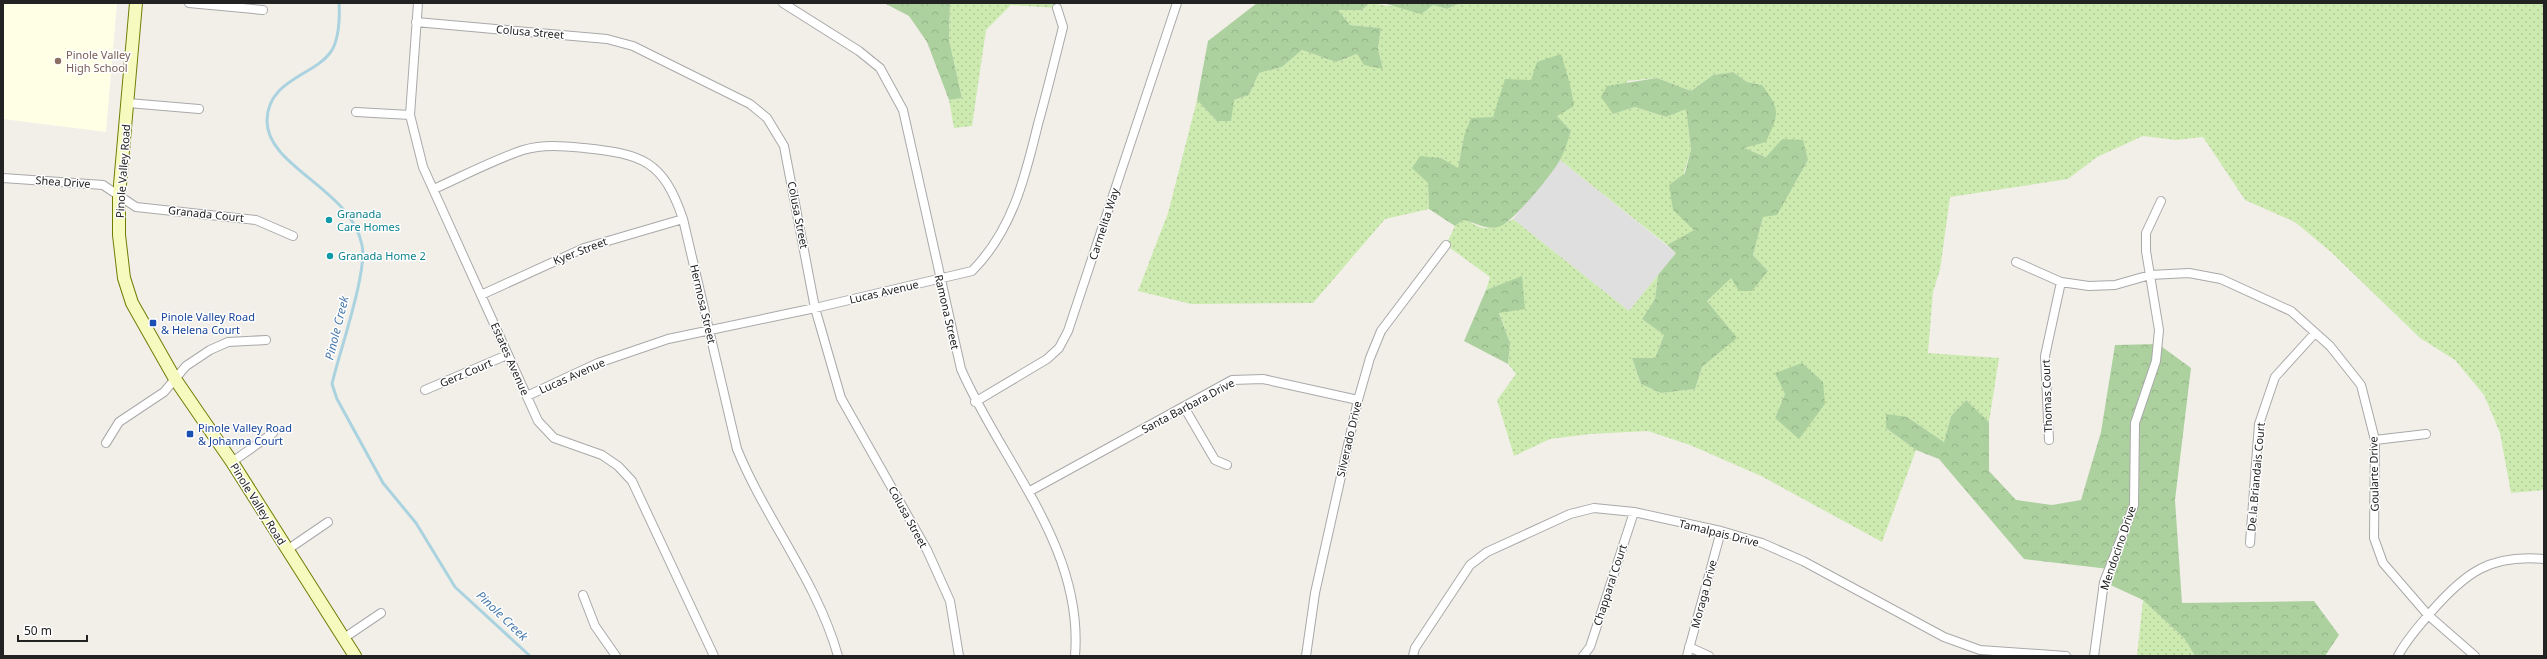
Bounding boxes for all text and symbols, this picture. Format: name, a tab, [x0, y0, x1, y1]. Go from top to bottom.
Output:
street label: Colusa Street	[495, 21, 565, 42]
place label: Pinole Valley High School	[66, 47, 131, 75]
marker: Pinole Valley High School	[53, 56, 63, 66]
street label: Pinole Valley Road	[112, 124, 133, 218]
street label: Shea Drive	[35, 172, 91, 191]
street label: Colusa Street	[785, 180, 812, 250]
street label: Carmelita Way	[1085, 186, 1122, 262]
street label: Granada Court	[167, 202, 245, 225]
place label: Granada Care Homes	[337, 206, 400, 234]
marker: Granada Care Homes	[324, 215, 334, 225]
street label: Kyer Street	[551, 233, 609, 268]
place label: Granada Home 2	[338, 248, 426, 263]
marker: Granada Home 2	[325, 251, 335, 261]
street label: Hermosa Street	[687, 263, 720, 345]
street label: Ramona Street	[932, 273, 963, 351]
street label: Lucas Avenue	[848, 276, 920, 307]
water label: Pinole Creek	[320, 293, 353, 362]
place label: Pinole Valley Road & Helena Court	[161, 309, 255, 337]
marker: Pinole Valley Road & Helena Court	[148, 318, 158, 328]
street label: Estates Avenue	[488, 320, 533, 398]
street label: Lucas Avenue	[536, 354, 607, 397]
street label: Gerz Court	[437, 355, 494, 390]
street label: Thomas Court	[2038, 359, 2055, 433]
street label: Santa Barbara Drive	[1139, 375, 1237, 436]
street label: Silverado Drive	[1332, 399, 1365, 478]
place label: Pinole Valley Road & Johanna Court	[198, 420, 292, 448]
street label: De la Briandais Court	[2243, 422, 2268, 532]
marker: Pinole Valley Road & Johanna Court	[185, 429, 195, 439]
street label: Goularte Drive	[2365, 436, 2382, 512]
street label: Pinole Valley Road	[227, 460, 290, 548]
street label: Colusa Street	[885, 483, 932, 550]
street label: Mendocino Drive	[2096, 504, 2139, 592]
street label: Tamalpais Drive	[1678, 515, 1761, 550]
street label: Chapparal Court	[1589, 542, 1630, 627]
street label: Moraga Drive	[1687, 558, 1720, 630]
water label: Pinole Creek	[473, 587, 532, 645]
scale bar	[18, 617, 87, 643]
text: 50 m	[24, 622, 52, 639]

